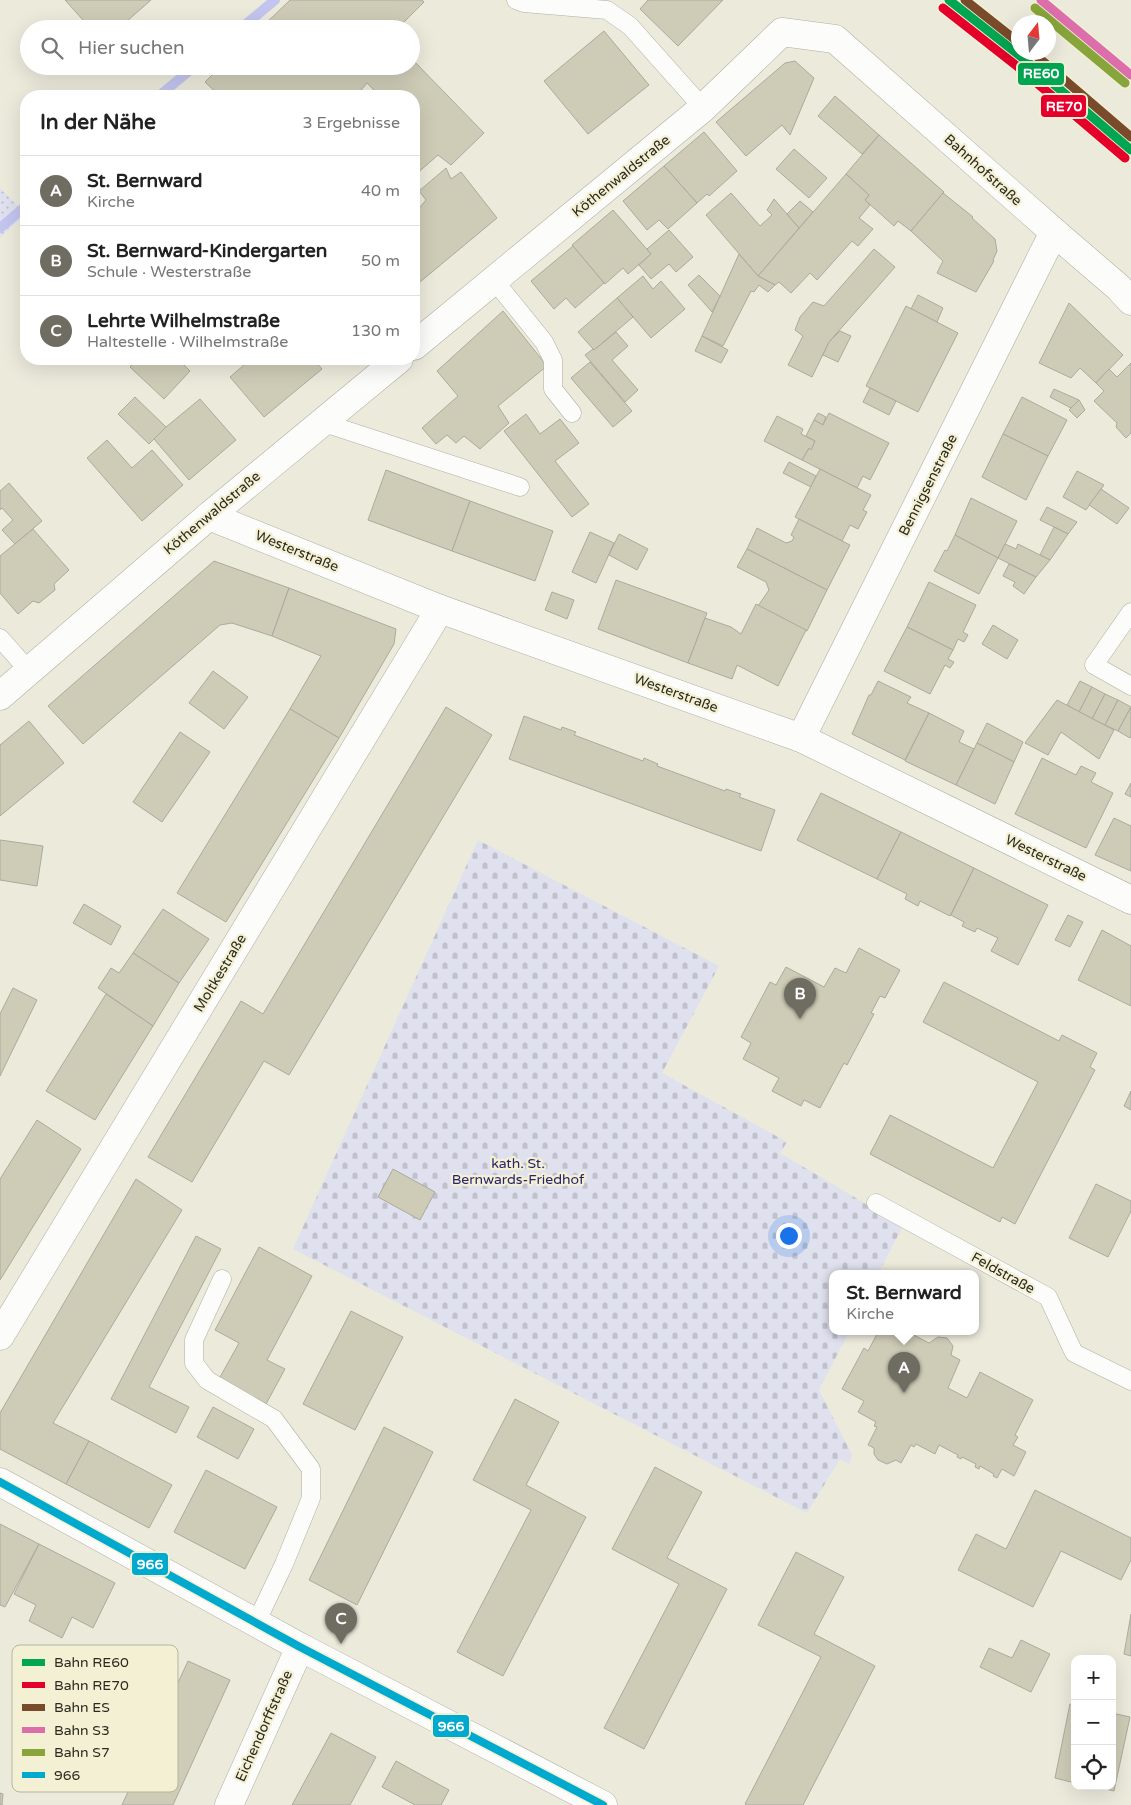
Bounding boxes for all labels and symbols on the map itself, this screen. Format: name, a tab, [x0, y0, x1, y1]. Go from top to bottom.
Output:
north arrow	[1011, 15, 1056, 60]
line badge: RE60	[1017, 62, 1065, 86]
text: RE60	[1023, 65, 1059, 82]
line badge: RE70	[1040, 94, 1087, 118]
text: RE70	[1046, 98, 1082, 115]
street label: Köthenwaldstraße	[569, 131, 673, 221]
street label: Bahnhofstraße	[941, 131, 1025, 209]
street label: Bennigsenstraße	[895, 431, 961, 539]
street label: Köthenwaldstraße	[160, 468, 264, 558]
street label: Westerstraße	[253, 527, 341, 575]
street label: Westerstraße	[632, 670, 720, 716]
street label: Westerstraße	[1003, 831, 1089, 885]
street label: Moltkestraße	[190, 931, 250, 1015]
pin: B	[784, 978, 816, 1019]
park label: kath. St. Bernwards-Friedhof	[452, 1155, 585, 1188]
your location	[776, 1223, 802, 1249]
street label: Feldstraße	[968, 1249, 1038, 1297]
pin: A	[888, 1352, 920, 1393]
line badge: 966	[131, 1552, 169, 1576]
text: 966	[137, 1556, 163, 1573]
pin: C	[325, 1603, 357, 1644]
legend	[12, 1645, 178, 1792]
text: Bahn RE60	[54, 1654, 129, 1671]
street label: Eichendorffstraße	[232, 1668, 296, 1784]
text: Bahn RE70	[54, 1677, 129, 1694]
text: Bahn ES	[54, 1699, 110, 1716]
line badge: 966	[432, 1714, 470, 1738]
text: 966	[438, 1718, 464, 1735]
text: Bahn S3	[54, 1722, 110, 1739]
text: Bahn S7	[54, 1744, 110, 1761]
text: 966	[54, 1767, 81, 1784]

